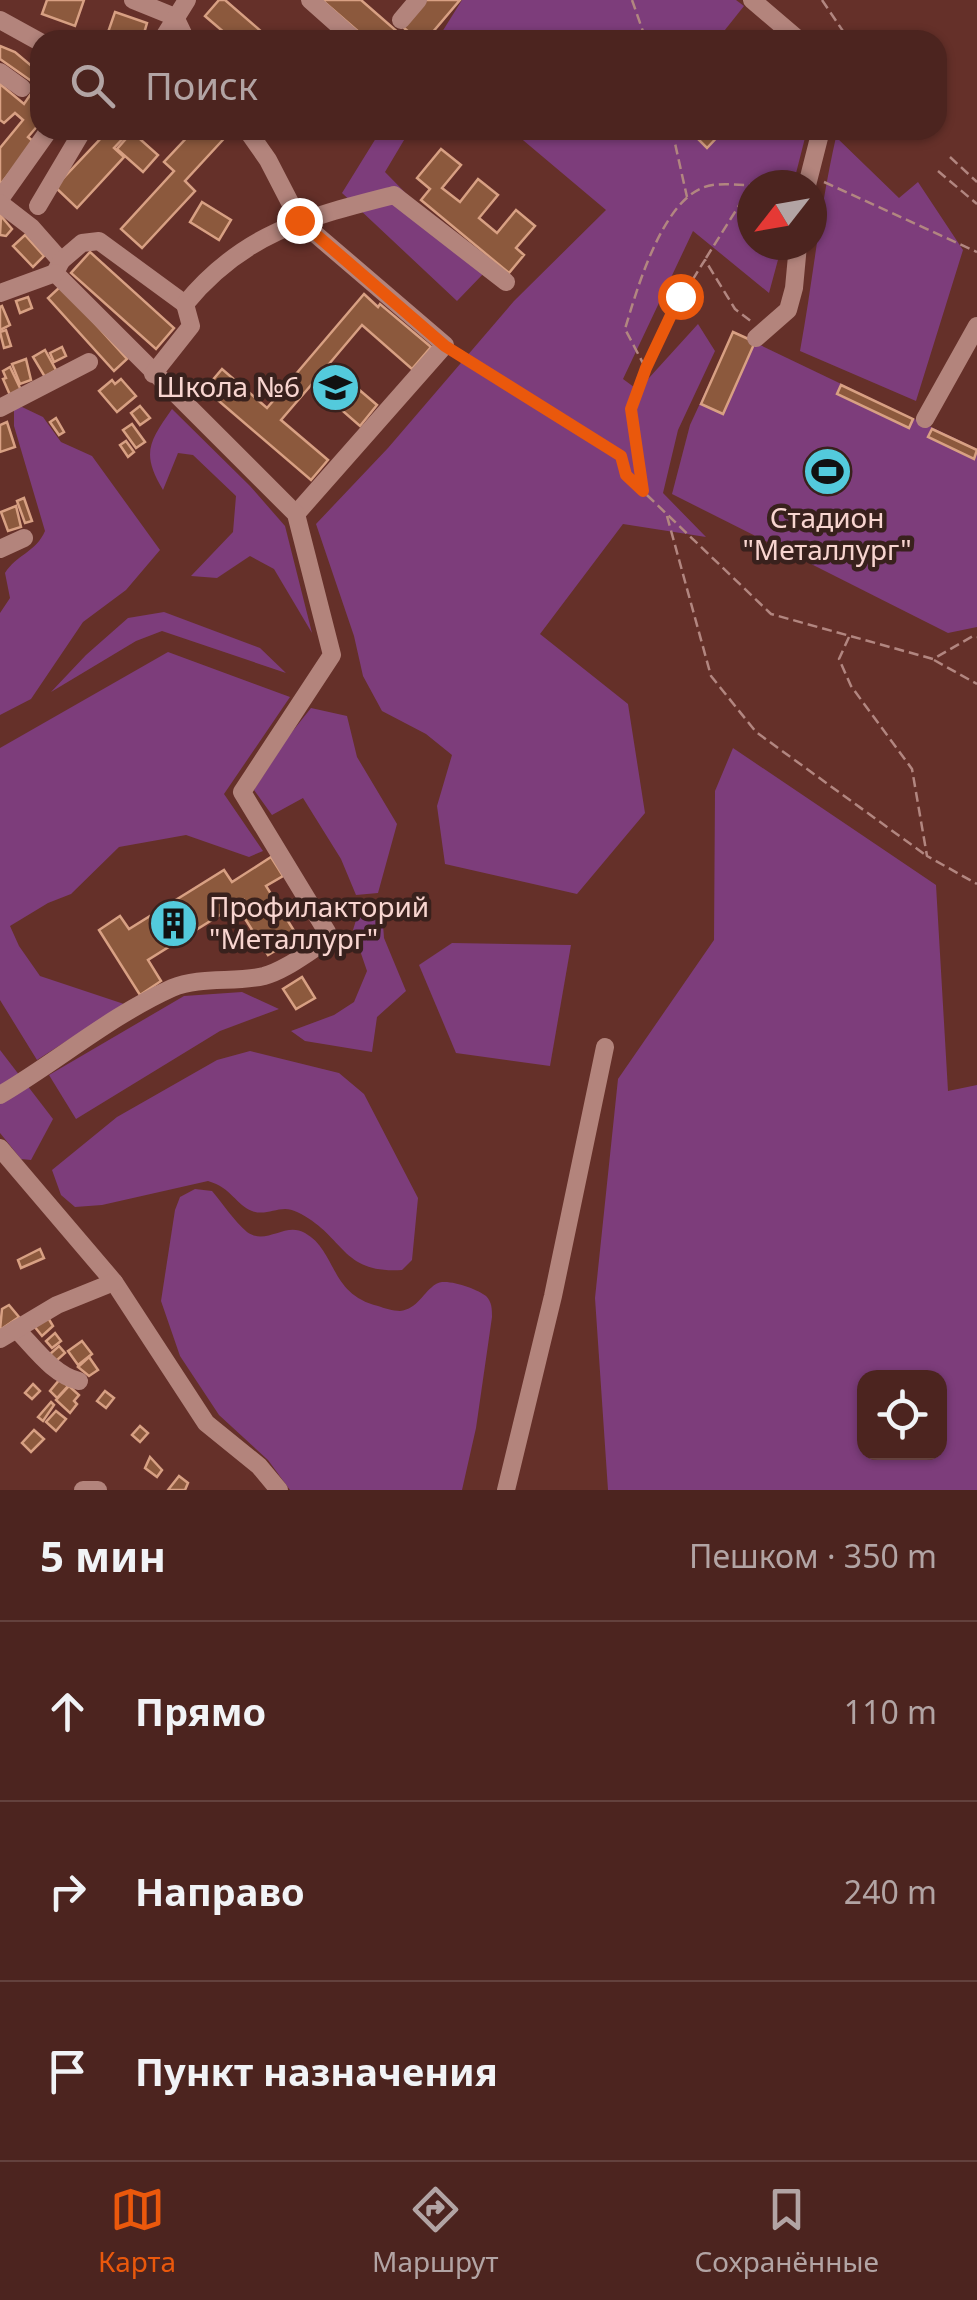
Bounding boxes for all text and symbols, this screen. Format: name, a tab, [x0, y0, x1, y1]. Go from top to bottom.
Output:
search box	[30, 30, 947, 140]
icon: search	[65, 58, 120, 113]
text: Поиск	[145, 59, 258, 111]
north arrow	[737, 170, 827, 260]
route end	[277, 198, 323, 244]
route start	[658, 274, 704, 320]
school or university icon: Школа №6	[309, 361, 361, 413]
place label: Школа №6	[156, 367, 300, 405]
sports icon: Стадион "Металлург"	[801, 445, 853, 497]
place label: Стадион "Металлург"	[742, 498, 912, 568]
place label: Профилакторий "Металлург"	[209, 887, 429, 957]
building icon: Профилакторий "Металлург"	[148, 897, 200, 949]
map controls	[857, 1370, 947, 1460]
button: locate	[857, 1370, 947, 1460]
text: 5 мин	[40, 1527, 166, 1584]
text: Пешком · 350 m	[689, 1534, 937, 1577]
icon: ahead	[40, 1684, 95, 1739]
text: Прямо	[135, 1685, 266, 1737]
text: 110 m	[844, 1690, 937, 1733]
icon: right	[40, 1864, 95, 1919]
text: Направо	[135, 1865, 305, 1917]
text: 240 m	[844, 1870, 937, 1913]
icon: arrive	[40, 2044, 95, 2099]
text: Пункт назначения	[135, 2045, 498, 2097]
tab: Карта	[98, 2182, 176, 2280]
tab: Маршрут	[372, 2182, 499, 2280]
tab: Сохранённые	[694, 2182, 879, 2280]

